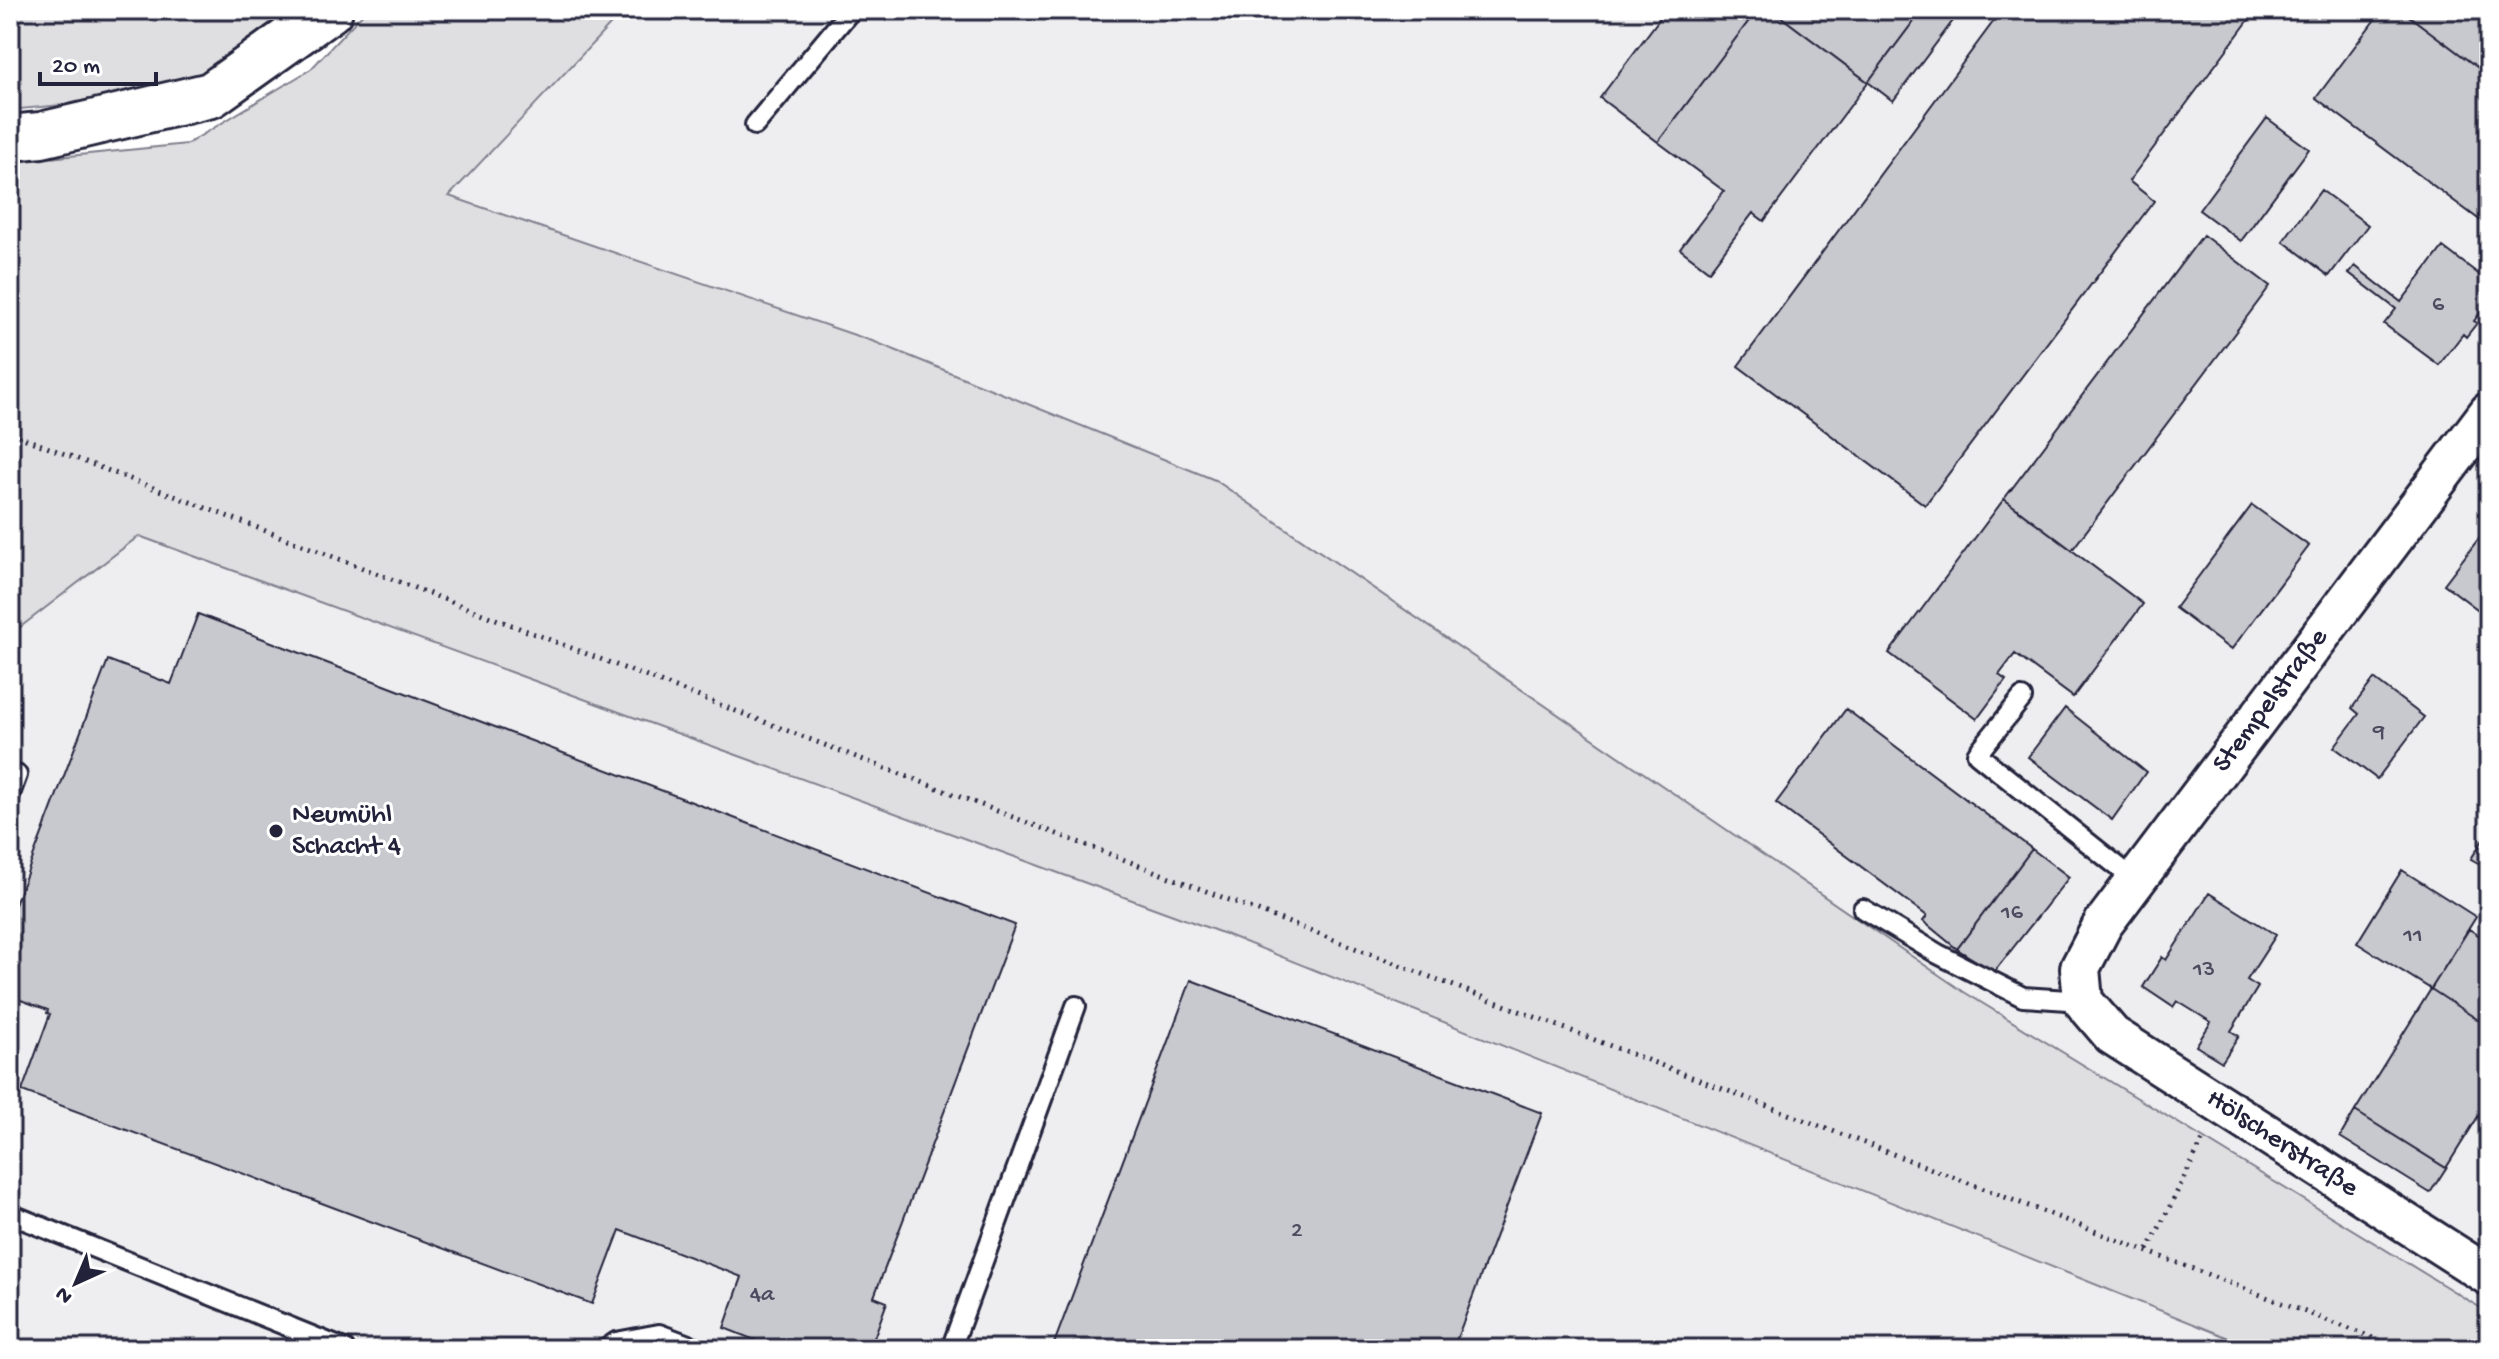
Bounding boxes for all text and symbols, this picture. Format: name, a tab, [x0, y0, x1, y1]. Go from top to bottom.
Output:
scale bar	[40, 36, 156, 86]
text: 20 m	[52, 53, 100, 82]
house number: 6	[2432, 291, 2445, 320]
street label: Stempelstraße	[2206, 622, 2336, 780]
house number: 9	[2372, 718, 2385, 747]
place label: Neumühl Schacht 4	[292, 799, 401, 864]
marker: Neumühl Schacht 4	[267, 822, 285, 840]
house number: 16	[2000, 899, 2024, 928]
house number: 11	[2402, 922, 2423, 951]
house number: 13	[2192, 956, 2215, 985]
street label: Hölscherstraße	[2200, 1083, 2365, 1206]
house number: 2	[1291, 1217, 1303, 1246]
north arrow	[36, 1243, 116, 1323]
text: N	[51, 1280, 79, 1309]
house number: 4a	[750, 1281, 775, 1310]

